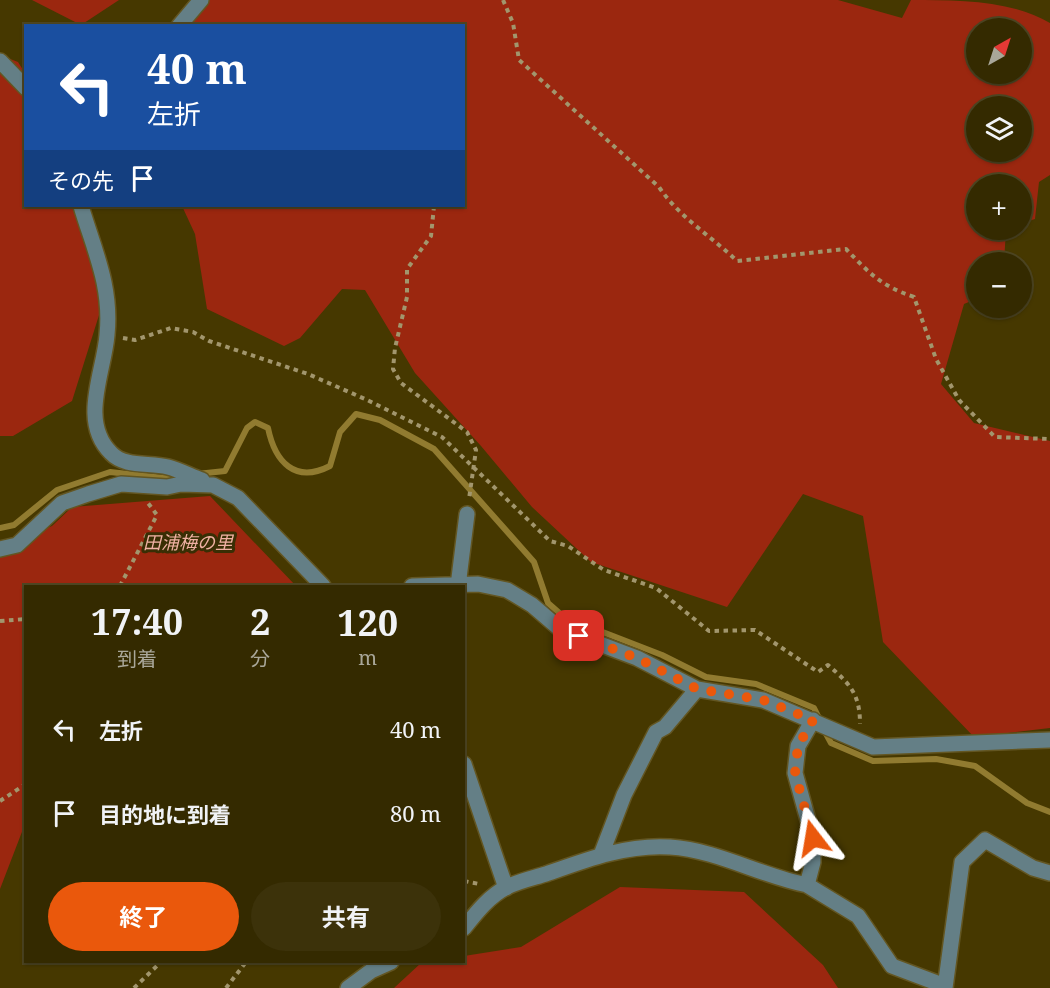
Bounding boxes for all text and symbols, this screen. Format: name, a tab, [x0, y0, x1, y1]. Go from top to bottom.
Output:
north arrow	[966, 18, 1032, 84]
map controls	[966, 18, 1032, 318]
text: 40 m	[147, 39, 247, 96]
icon: left	[48, 48, 126, 126]
text: 左折	[147, 95, 201, 132]
button: layers	[966, 96, 1032, 162]
icon: arrive	[126, 162, 159, 195]
text: その先	[48, 165, 114, 195]
button: +	[966, 174, 1032, 240]
button: −	[966, 252, 1032, 318]
park label: 田浦梅の里	[143, 530, 235, 554]
text: 17:40	[91, 597, 183, 646]
text: 2	[250, 597, 270, 646]
text: 120	[337, 598, 398, 647]
pin	[553, 610, 604, 661]
icon: arrive	[562, 619, 595, 652]
text: m	[358, 644, 377, 671]
text: 到着	[117, 645, 157, 672]
text: 分	[250, 645, 270, 672]
icon: left	[48, 713, 81, 746]
text: 40 m	[390, 714, 441, 744]
text: 左折	[99, 715, 143, 745]
icon: arrive	[48, 797, 81, 830]
text: 80 m	[390, 798, 441, 828]
text: 目的地に到着	[99, 799, 231, 829]
position arrow	[781, 806, 845, 870]
button: 終了	[48, 882, 239, 951]
button: 共有	[251, 882, 441, 951]

